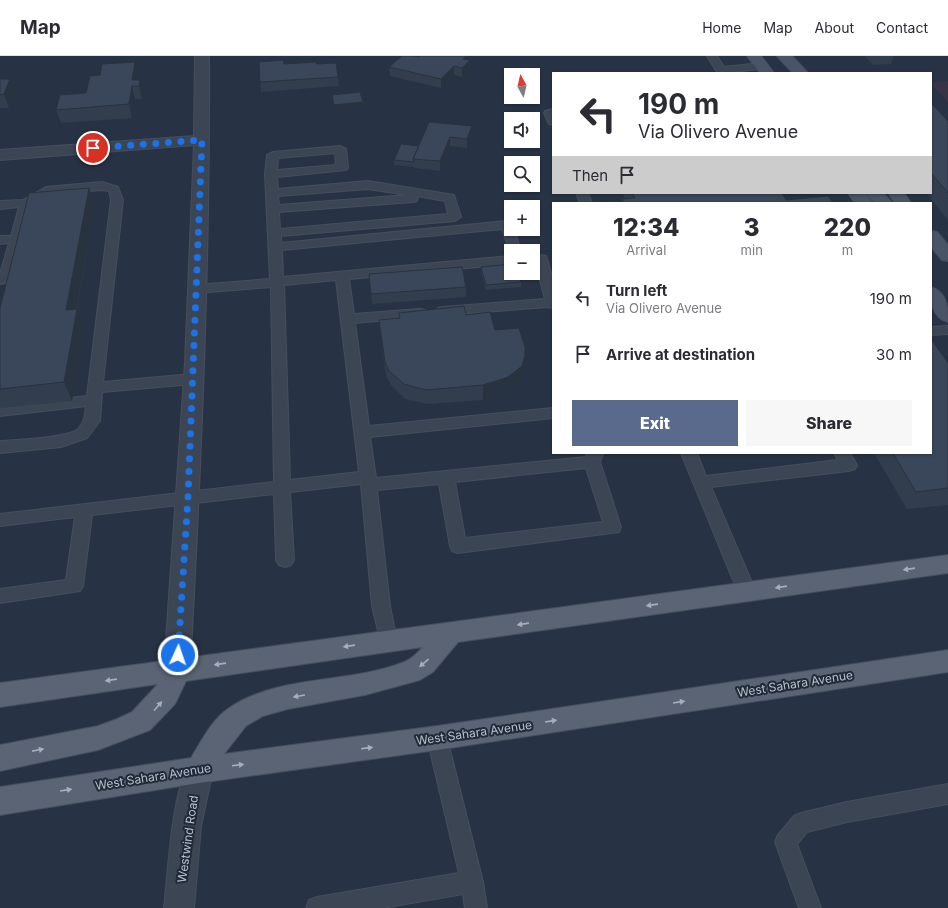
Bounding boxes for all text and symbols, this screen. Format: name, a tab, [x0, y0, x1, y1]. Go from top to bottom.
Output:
text: Map	[20, 16, 61, 39]
text: Home	[702, 19, 741, 36]
text: Map	[763, 19, 793, 36]
text: About	[815, 19, 854, 36]
text: Contact	[876, 19, 928, 36]
north arrow	[504, 68, 540, 104]
map controls	[504, 68, 540, 280]
text: 190 m	[638, 87, 719, 121]
icon: left	[572, 88, 624, 140]
button: sound	[504, 112, 540, 148]
text: Via Olivero Avenue	[638, 121, 798, 142]
pin	[76, 131, 110, 165]
icon: arrive	[82, 137, 104, 159]
button: search	[504, 156, 540, 192]
icon: arrive	[616, 164, 638, 186]
text: Then	[572, 166, 608, 185]
button: +	[504, 200, 540, 236]
text: 12:34	[613, 213, 680, 242]
text: 3	[744, 213, 760, 242]
text: 220	[824, 213, 871, 242]
text: Arrival	[626, 242, 666, 258]
text: min	[741, 242, 763, 258]
text: m	[842, 242, 853, 258]
button: −	[504, 244, 540, 280]
text: Turn left	[606, 281, 667, 300]
icon: left	[572, 287, 594, 309]
text: 190 m	[870, 289, 912, 308]
text: Via Olivero Avenue	[606, 300, 722, 316]
icon: arrive	[572, 343, 594, 365]
text: Arrive at destination	[606, 345, 755, 364]
text: 30 m	[876, 345, 912, 364]
button: Exit	[572, 400, 738, 446]
button: Share	[746, 400, 912, 446]
one-way arrow	[903, 566, 915, 572]
one-way arrow	[775, 584, 787, 590]
one-way arrow	[646, 602, 658, 608]
one-way arrow	[517, 621, 529, 627]
position arrow	[157, 634, 199, 676]
one-way arrow	[343, 643, 355, 649]
one-way arrow	[419, 659, 429, 668]
one-way arrow	[214, 661, 226, 667]
street label: West Sahara Avenue	[736, 667, 854, 700]
one-way arrow	[105, 677, 117, 683]
one-way arrow	[293, 693, 306, 699]
one-way arrow	[673, 699, 686, 705]
one-way arrow	[153, 700, 162, 711]
street label: West Sahara Avenue	[415, 717, 533, 748]
one-way arrow	[545, 718, 557, 724]
one-way arrow	[361, 745, 373, 751]
one-way arrow	[32, 747, 44, 753]
street label: West Sahara Avenue	[94, 760, 212, 793]
one-way arrow	[232, 761, 244, 768]
one-way arrow	[60, 787, 72, 793]
street label: Westwind Road	[174, 794, 201, 884]

